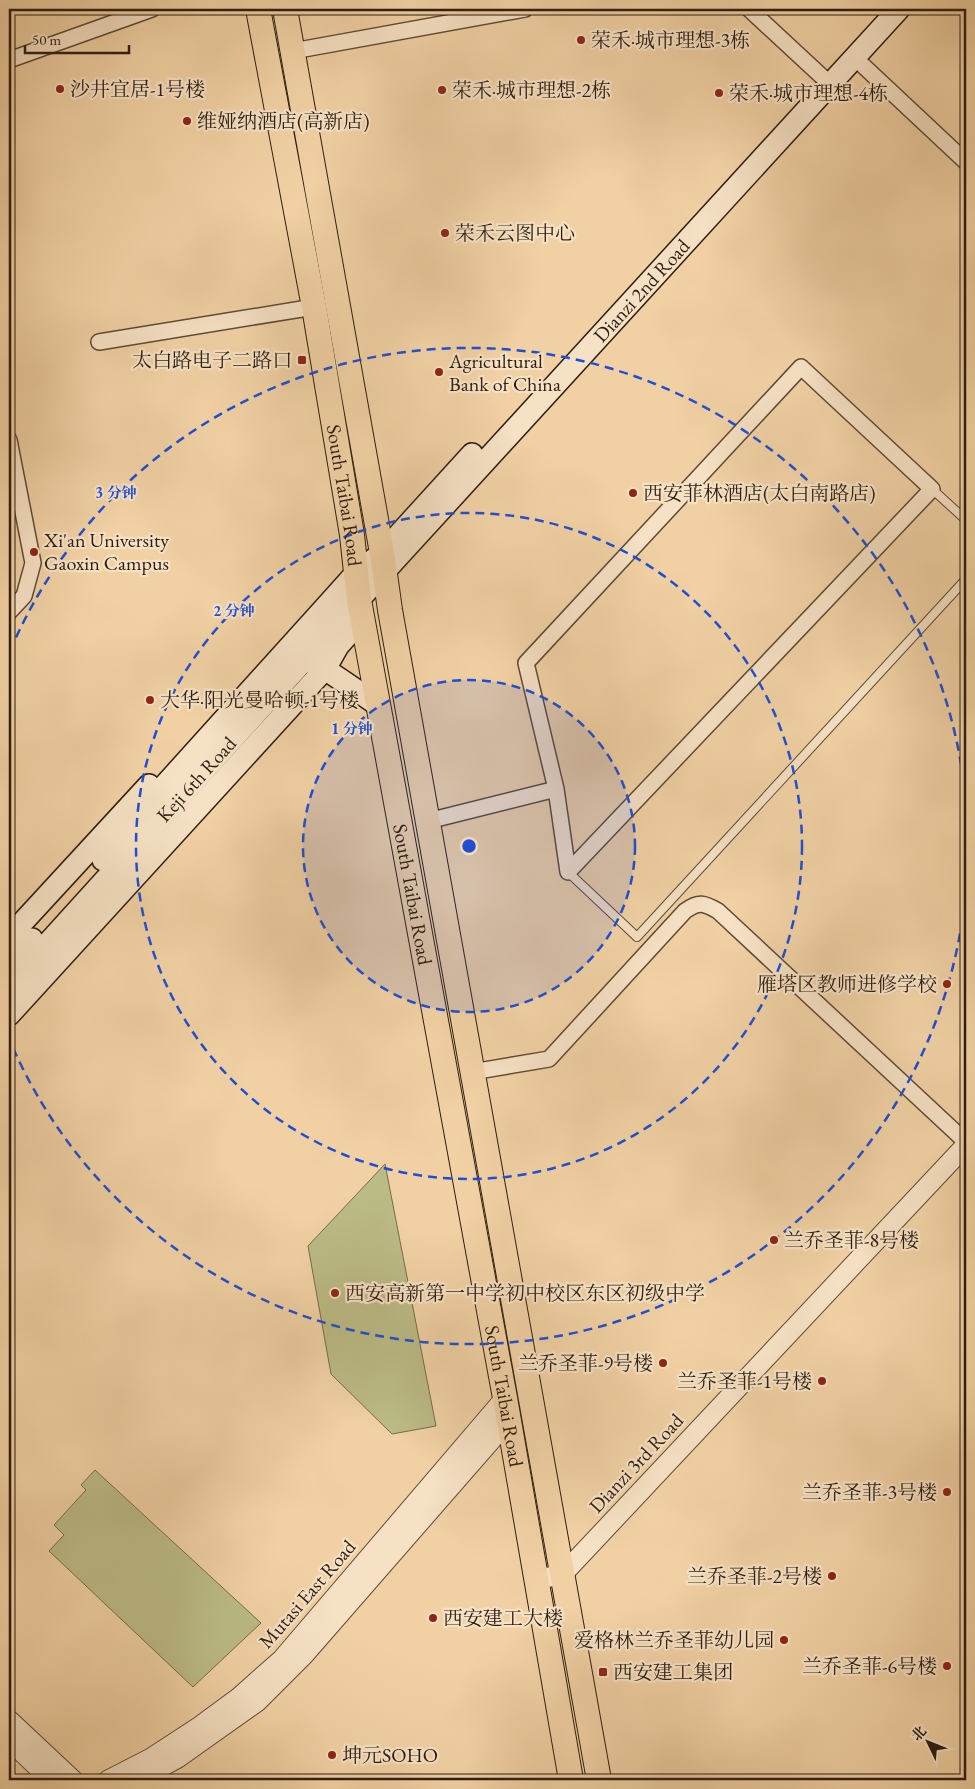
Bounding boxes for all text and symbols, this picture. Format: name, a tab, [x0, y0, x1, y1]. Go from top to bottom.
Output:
scale bar	[25, 22, 129, 54]
place label: 荣禾·城市理想-3栋	[591, 27, 750, 53]
text: 50 m	[32, 30, 61, 49]
marker: 荣禾·城市理想-3栋	[575, 34, 587, 46]
place label: 沙井宜居-1号楼	[70, 76, 205, 102]
place label: 荣禾·城市理想-2栋	[452, 77, 611, 103]
place label: 荣禾·城市理想-4栋	[729, 80, 888, 106]
marker: 沙井宜居-1号楼	[54, 83, 66, 95]
marker: 荣禾·城市理想-2栋	[436, 84, 448, 96]
marker: 荣禾·城市理想-4栋	[713, 87, 725, 99]
place label: 维娅纳酒店(高新店)	[197, 108, 370, 134]
marker: 维娅纳酒店(高新店)	[181, 115, 193, 127]
place label: 荣禾云图中心	[455, 220, 575, 246]
marker: 荣禾云图中心	[439, 227, 451, 239]
street label: Dianzi 2nd Road	[588, 233, 696, 348]
place label: 太白路电子二路口	[132, 347, 292, 373]
place label: Agricultural Bank of China	[448, 348, 561, 397]
marker: 太白路电子二路口	[296, 354, 308, 366]
marker: Agricultural Bank of China	[433, 366, 445, 378]
street label: South Taibai Road	[321, 422, 368, 568]
place label: 西安菲林酒店(太白南路店)	[643, 480, 876, 506]
text: 3 分钟	[95, 483, 137, 502]
marker: 西安菲林酒店(太白南路店)	[627, 487, 639, 499]
place label: Xi'an University Gaoxin Campus	[43, 527, 169, 576]
marker: Xi'an University Gaoxin Campus	[28, 546, 40, 558]
text: 2 分钟	[213, 601, 255, 620]
place label: 大华·阳光曼哈顿-1号楼	[160, 687, 359, 713]
marker: 大华·阳光曼哈顿-1号楼	[144, 694, 156, 706]
text: 1 分钟	[331, 719, 373, 738]
street label: Keji 6th Road	[151, 730, 242, 828]
street label: South Taibai Road	[387, 822, 439, 968]
centre of rings	[460, 837, 478, 855]
place label: 雁塔区教师进修学校	[757, 971, 937, 997]
marker: 雁塔区教师进修学校	[941, 978, 953, 990]
place label: 兰乔圣菲-8号楼	[784, 1227, 919, 1253]
marker: 兰乔圣菲-8号楼	[768, 1234, 780, 1246]
place label: 西安高新第一中学初中校区东区初级中学	[345, 1280, 705, 1306]
marker: 西安高新第一中学初中校区东区初级中学	[329, 1287, 341, 1299]
street label: South Taibai Road	[479, 1323, 530, 1470]
place label: 兰乔圣菲-9号楼	[518, 1350, 653, 1376]
marker: 兰乔圣菲-9号楼	[657, 1357, 669, 1369]
place label: 兰乔圣菲-1号楼	[677, 1368, 812, 1394]
marker: 兰乔圣菲-1号楼	[816, 1375, 828, 1387]
street label: Dianzi 3rd Road	[583, 1407, 689, 1518]
place label: 兰乔圣菲-3号楼	[802, 1479, 937, 1505]
marker: 兰乔圣菲-3号楼	[941, 1486, 953, 1498]
street label: Mutasi East Road	[253, 1534, 362, 1654]
place label: 兰乔圣菲-2号楼	[687, 1563, 822, 1589]
marker: 兰乔圣菲-2号楼	[826, 1570, 838, 1582]
place label: 西安建工大楼	[443, 1605, 563, 1631]
marker: 西安建工大楼	[427, 1612, 439, 1624]
place label: 爱格林兰乔圣菲幼儿园	[574, 1627, 774, 1653]
marker: 爱格林兰乔圣菲幼儿园	[778, 1634, 790, 1646]
place label: 兰乔圣菲-6号楼	[802, 1653, 937, 1679]
place label: 西安建工集团	[613, 1659, 733, 1685]
marker: 兰乔圣菲-6号楼	[941, 1660, 953, 1672]
marker: 西安建工集团	[597, 1666, 609, 1678]
north arrow	[902, 1716, 952, 1766]
text: 北	[907, 1722, 930, 1744]
place label: 坤元SOHO	[342, 1742, 438, 1768]
marker: 坤元SOHO	[326, 1749, 338, 1761]

